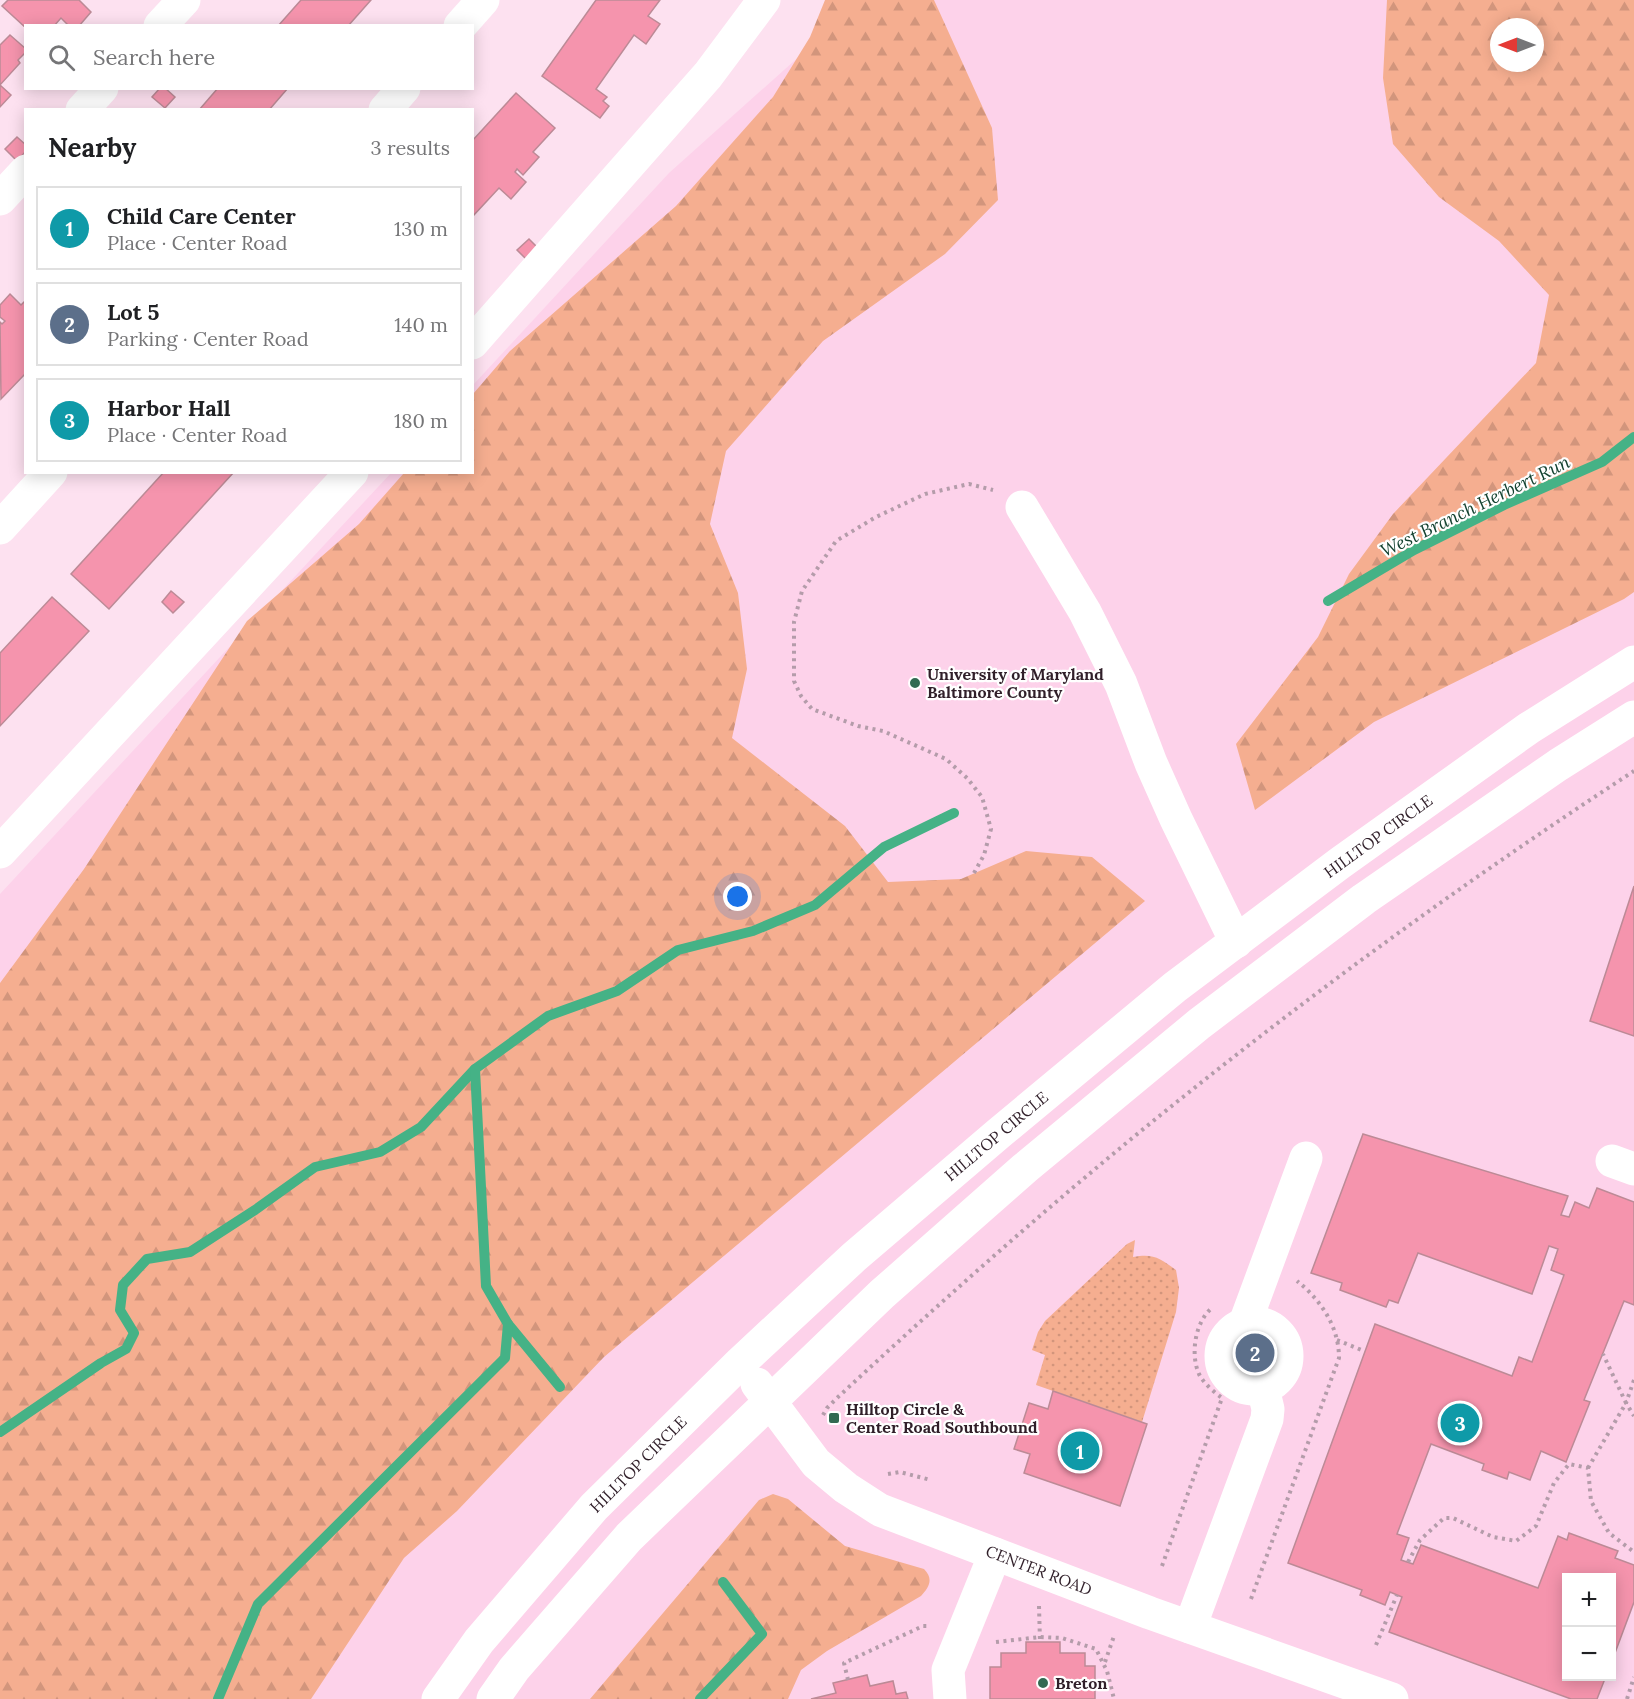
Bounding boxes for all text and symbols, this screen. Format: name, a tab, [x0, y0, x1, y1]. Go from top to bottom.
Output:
north arrow	[1490, 18, 1544, 72]
search box	[24, 24, 474, 90]
icon: search	[45, 41, 78, 74]
text: Search here	[93, 43, 215, 71]
text: Nearby	[48, 131, 136, 164]
text: 3 results	[371, 135, 450, 160]
text: Child Care Center	[107, 202, 296, 230]
text: 1	[65, 216, 74, 241]
text: 130 m	[394, 216, 448, 241]
text: Place · Center Road	[107, 230, 287, 255]
text: Lot 5	[107, 298, 160, 326]
text: 2	[64, 312, 75, 337]
text: 140 m	[394, 312, 448, 337]
text: Parking · Center Road	[107, 326, 309, 351]
text: Harbor Hall	[107, 394, 231, 422]
text: 3	[64, 408, 75, 433]
text: 180 m	[394, 408, 448, 433]
text: Place · Center Road	[107, 422, 287, 447]
water label: West Branch Herbert Run	[1376, 450, 1574, 562]
place label: University of Maryland Baltimore County	[927, 664, 1104, 702]
marker: University of Maryland Baltimore County	[908, 676, 922, 690]
street label: HILLTOP CIRCLE	[1320, 790, 1436, 882]
your location	[723, 882, 752, 911]
street label: HILLTOP CIRCLE	[940, 1087, 1052, 1185]
pin: 2	[1236, 1330, 1274, 1376]
place label: Hilltop Circle & Center Road Southbound	[846, 1399, 1038, 1437]
pin: 3	[1440, 1400, 1480, 1446]
street label: HILLTOP CIRCLE	[585, 1411, 691, 1517]
marker: Hilltop Circle & Center Road Southbound	[827, 1411, 841, 1425]
pin: 1	[1060, 1428, 1100, 1474]
street label: CENTER ROAD	[983, 1541, 1095, 1599]
map controls	[1562, 1573, 1616, 1681]
button: +	[1562, 1573, 1616, 1627]
button: −	[1562, 1627, 1616, 1681]
place label: Breton	[1055, 1673, 1107, 1693]
marker: Breton	[1036, 1676, 1050, 1690]

